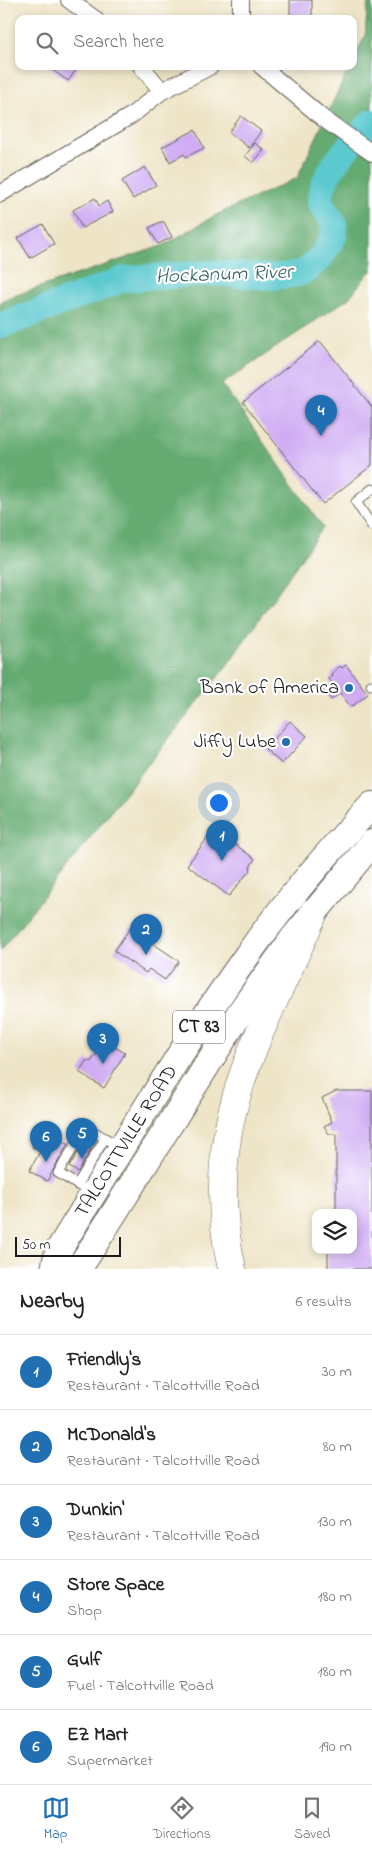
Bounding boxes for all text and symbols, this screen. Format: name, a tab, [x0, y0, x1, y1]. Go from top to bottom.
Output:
search box	[15, 15, 357, 70]
icon: search	[33, 29, 61, 57]
text: Search here	[73, 29, 164, 56]
water label: Hockanum River	[155, 258, 295, 292]
pin: 4	[305, 395, 337, 436]
place label: Bank of America	[199, 674, 339, 703]
marker: Bank of America	[343, 682, 355, 694]
place label: Jiffy Lube	[194, 728, 276, 757]
marker: Jiffy Lube	[280, 736, 292, 748]
your location	[206, 790, 232, 816]
pin: 1	[206, 820, 238, 861]
pin: 2	[130, 914, 162, 955]
road number: CT 83	[173, 1010, 225, 1044]
pin: 3	[87, 1023, 119, 1064]
street label: TALCOTTVILLE ROAD	[68, 1060, 186, 1224]
pin: 5	[66, 1118, 98, 1159]
pin: 6	[30, 1121, 62, 1162]
map controls	[312, 1209, 357, 1254]
button: layers	[312, 1209, 357, 1254]
scale bar	[15, 1234, 121, 1257]
text: 50 m	[22, 1235, 50, 1256]
text: Nearby	[20, 1287, 84, 1317]
text: 6 results	[295, 1290, 352, 1314]
text: Friendly's	[67, 1347, 141, 1374]
text: 1	[33, 1360, 39, 1384]
text: 30 m	[322, 1360, 352, 1384]
text: Restaurant · Talcottville Road	[67, 1374, 260, 1398]
text: McDonald's	[67, 1422, 156, 1449]
text: 2	[32, 1435, 40, 1459]
text: 80 m	[323, 1435, 352, 1459]
text: Restaurant · Talcottville Road	[67, 1449, 260, 1473]
text: Dunkin'	[67, 1497, 124, 1524]
text: 3	[33, 1510, 39, 1534]
text: 130 m	[317, 1510, 352, 1534]
text: Restaurant · Talcottville Road	[67, 1524, 260, 1548]
text: Store Space	[67, 1572, 164, 1599]
text: 4	[33, 1585, 39, 1609]
text: 180 m	[318, 1585, 352, 1609]
text: Shop	[67, 1599, 102, 1623]
text: Gulf	[67, 1647, 102, 1674]
text: 5	[31, 1660, 41, 1684]
text: 180 m	[318, 1660, 352, 1684]
text: Fuel · Talcottville Road	[67, 1674, 214, 1698]
text: EZ Mart	[67, 1722, 128, 1749]
text: 6	[32, 1735, 40, 1759]
text: 190 m	[319, 1735, 352, 1759]
text: Supermarket	[67, 1749, 153, 1773]
tab: Map	[42, 1794, 70, 1845]
tab: Directions	[153, 1794, 211, 1845]
tab: Saved	[294, 1794, 330, 1845]

